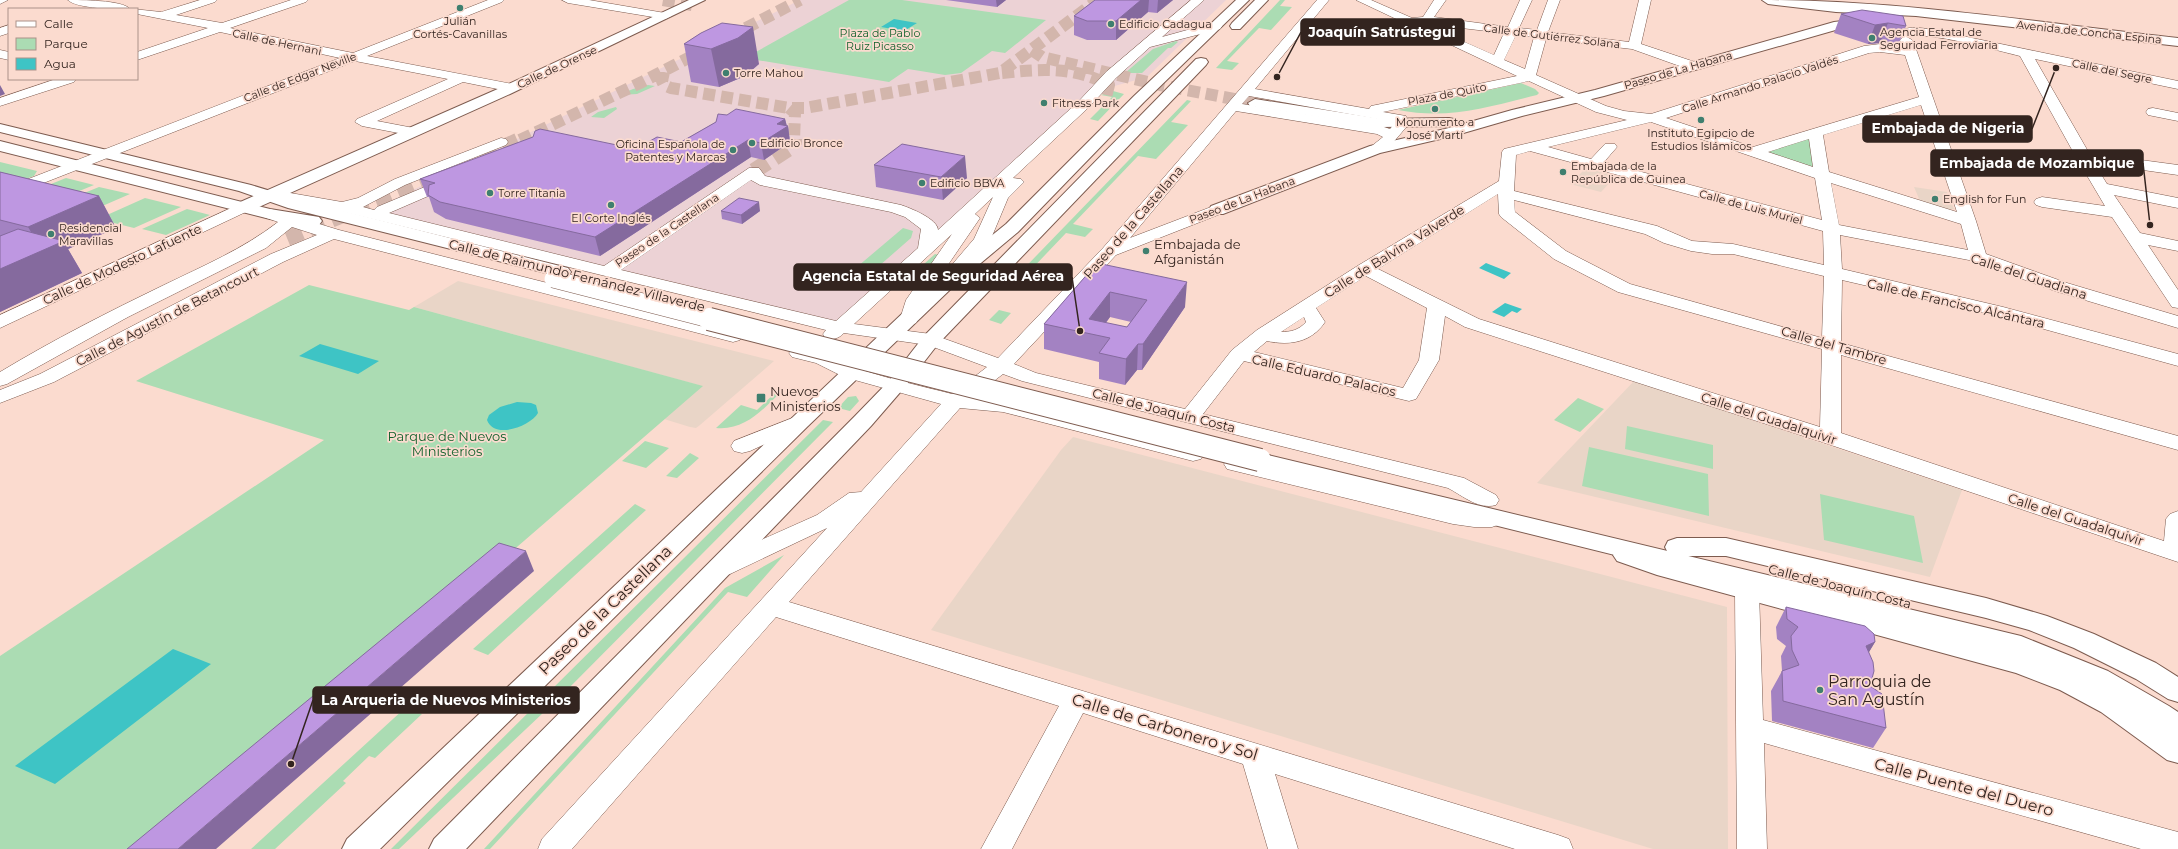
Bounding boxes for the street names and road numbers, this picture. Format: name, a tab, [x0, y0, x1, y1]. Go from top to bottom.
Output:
street label: Avenida de Concha Espina	[2016, 17, 2162, 47]
street label: Calle de Gutiérrez Solana	[1483, 21, 1621, 51]
street label: Calle de Hernani	[231, 26, 323, 58]
street label: Calle de Orense	[515, 42, 599, 92]
street label: Paseo de La Habana	[1622, 48, 1734, 92]
street label: Calle de Edgar Neville	[242, 49, 359, 105]
street label: Calle Armando Palacio Valdés	[1680, 52, 1840, 116]
street label: Calle del Segre	[2071, 56, 2154, 86]
street label: Plaza de Quito	[1406, 79, 1488, 109]
street label: Paseo de la Castellana	[1080, 162, 1186, 282]
street label: Paseo de La Habana	[1187, 173, 1297, 227]
street label: Calle de Luis Muriel	[1698, 186, 1804, 228]
street label: Paseo de la Castellana	[612, 190, 722, 270]
street label: Calle de Balvina Valverde	[1321, 201, 1467, 301]
street label: Calle de Modesto Lafuente	[40, 220, 204, 308]
street label: Calle de Raimundo Fernández Villaverde	[447, 235, 707, 315]
street label: Calle del Guadiana	[1969, 250, 2089, 302]
street label: Calle de Agustín de Betancourt	[73, 263, 261, 369]
street label: Calle de Francisco Alcántara	[1866, 275, 2046, 331]
street label: Calle del Tambre	[1779, 322, 1889, 368]
street label: Calle Eduardo Palacios	[1250, 351, 1398, 399]
street label: Calle de Joaquín Costa	[1091, 384, 1237, 436]
street label: Calle del Guadalquivir	[1699, 388, 1839, 448]
street label: Calle del Guadalquivir	[2006, 489, 2146, 549]
street label: Paseo de la Castellana	[535, 541, 675, 679]
street label: Calle de Joaquín Costa	[1767, 560, 1913, 612]
street label: Calle de Carbonero y Sol	[1070, 690, 1260, 764]
street label: Calle Puente del Duero	[1872, 754, 2056, 820]

